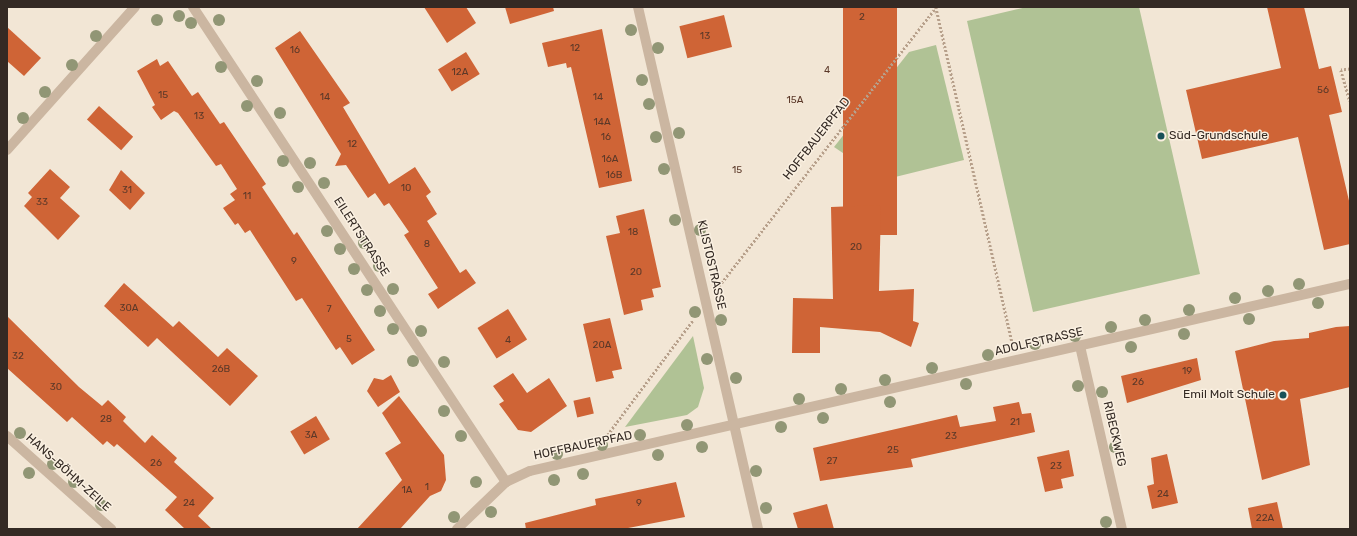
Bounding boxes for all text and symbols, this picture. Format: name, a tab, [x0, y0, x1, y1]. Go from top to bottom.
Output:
house number: 2	[859, 12, 865, 24]
house number: 13	[700, 31, 710, 43]
house number: 12	[570, 43, 580, 55]
house number: 16	[290, 45, 300, 57]
house number: 4	[824, 65, 830, 77]
house number: 12A	[452, 67, 468, 79]
house number: 56	[1317, 85, 1329, 97]
house number: 15	[158, 90, 168, 102]
house number: 14	[320, 92, 330, 104]
house number: 14	[593, 92, 603, 104]
street label: HOFFBAUERPFAD	[780, 95, 854, 183]
house number: 15A	[787, 95, 803, 107]
house number: 13	[194, 111, 204, 123]
house number: 14A	[593, 117, 611, 129]
place label: Süd-Grundschule	[1169, 129, 1268, 143]
marker: Süd-Grundschule	[1156, 131, 1166, 141]
house number: 16	[601, 132, 611, 144]
house number: 12	[347, 139, 357, 151]
house number: 16A	[601, 154, 619, 166]
house number: 15	[732, 165, 742, 177]
house number: 16B	[606, 170, 622, 182]
house number: 10	[401, 183, 411, 195]
house number: 31	[122, 185, 132, 197]
house number: 11	[243, 191, 251, 203]
street label: EILERTSTRASSE	[330, 195, 392, 279]
house number: 33	[36, 197, 48, 209]
street label: KLISTOSTRASSE	[694, 219, 728, 311]
house number: 18	[628, 227, 638, 239]
house number: 8	[424, 239, 430, 251]
house number: 20	[850, 242, 862, 254]
house number: 9	[291, 256, 297, 268]
house number: 20	[630, 267, 642, 279]
house number: 30A	[119, 303, 139, 315]
house number: 7	[326, 304, 332, 316]
street label: ADOLFSTRASSE	[993, 325, 1085, 359]
house number: 5	[346, 334, 352, 346]
house number: 4	[505, 335, 511, 347]
house number: 20A	[593, 340, 611, 352]
house number: 32	[12, 351, 24, 363]
house number: 26B	[212, 364, 230, 376]
house number: 19	[1182, 366, 1192, 378]
house number: 26	[1132, 377, 1144, 389]
house number: 30	[50, 382, 62, 394]
place label: Emil Molt Schule	[1183, 388, 1275, 402]
marker: Emil Molt Schule	[1278, 390, 1288, 400]
street label: RIBECKWEG	[1100, 400, 1128, 468]
house number: 28	[100, 414, 112, 426]
house number: 21	[1010, 417, 1020, 429]
street label: HOFFBAUERPFAD	[532, 429, 634, 463]
house number: 3A	[305, 430, 317, 442]
street label: HANS-BÖHM-ZEILE	[23, 431, 113, 515]
house number: 23	[945, 431, 957, 443]
house number: 25	[887, 445, 899, 457]
house number: 27	[827, 456, 837, 468]
house number: 26	[150, 458, 162, 470]
house number: 23	[1050, 461, 1062, 473]
house number: 1	[425, 482, 429, 494]
house number: 1A	[402, 485, 412, 497]
house number: 24	[1157, 489, 1169, 501]
house number: 24	[183, 498, 195, 510]
house number: 9	[636, 498, 642, 510]
house number: 22A	[1256, 513, 1274, 525]

